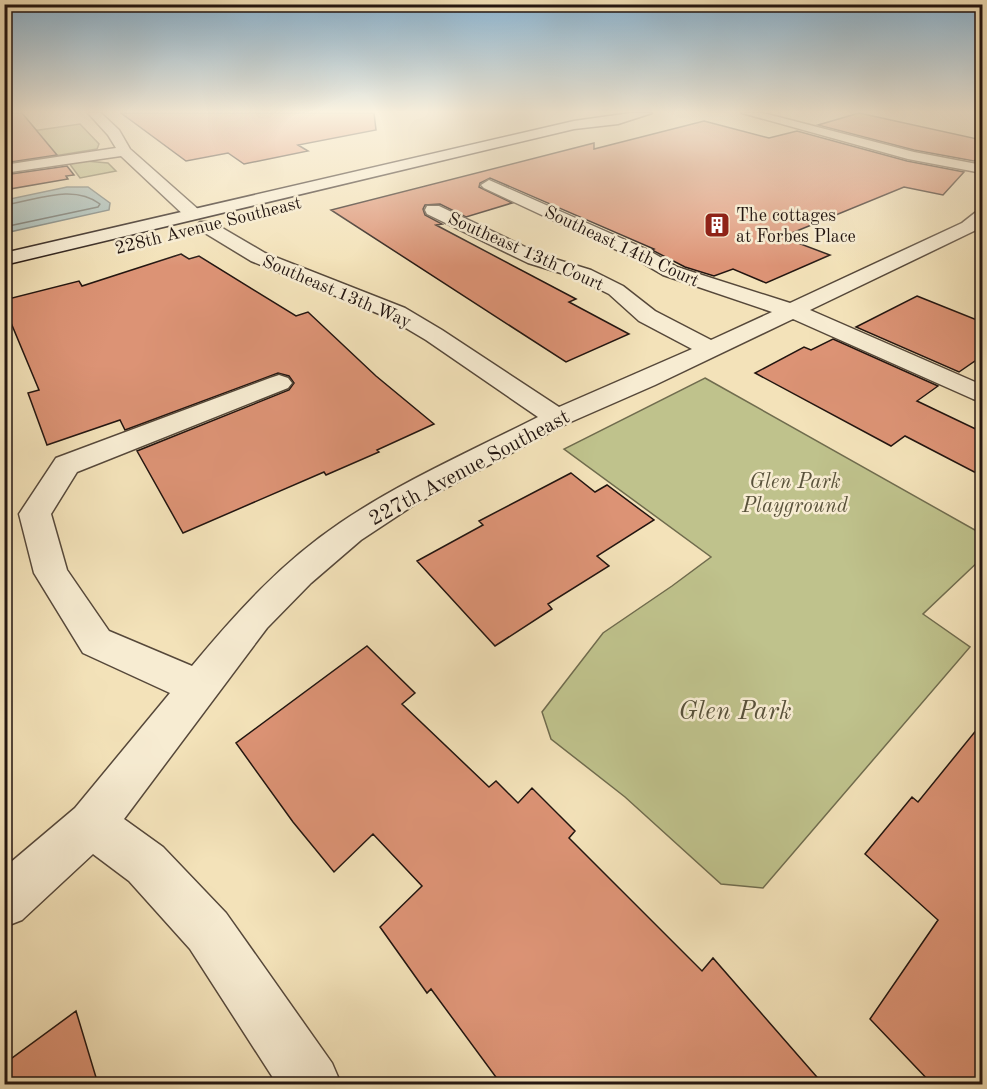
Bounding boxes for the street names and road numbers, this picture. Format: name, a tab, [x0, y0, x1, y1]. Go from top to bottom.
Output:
street label: 228th Avenue Southeast	[113, 194, 303, 258]
street label: Southeast 14th Court	[541, 203, 702, 291]
street label: Southeast 13th Court	[445, 209, 606, 294]
street label: Southeast 13th Way	[259, 252, 414, 332]
street label: 227th Avenue Southeast	[366, 407, 573, 530]

